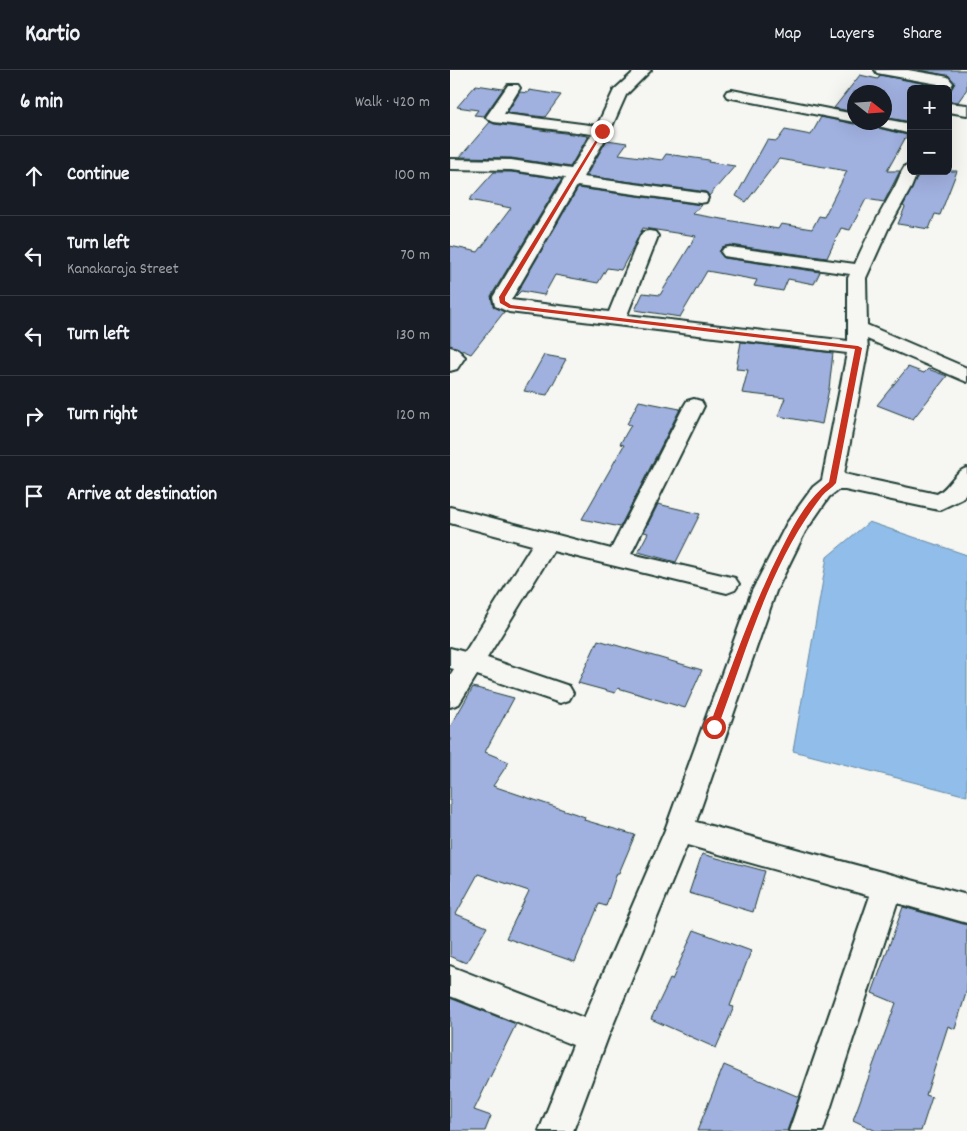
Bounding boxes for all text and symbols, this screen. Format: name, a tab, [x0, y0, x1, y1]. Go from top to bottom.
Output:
text: Kartio	[25, 18, 80, 52]
text: Map	[774, 22, 801, 47]
text: Layers	[829, 22, 875, 47]
text: Share	[903, 22, 942, 47]
north arrow	[847, 85, 892, 130]
map controls	[907, 85, 952, 175]
button: +	[907, 85, 952, 130]
text: 6 min	[20, 88, 63, 118]
text: Walk · 420 m	[355, 91, 430, 114]
route end	[591, 120, 614, 143]
button: −	[907, 130, 952, 175]
icon: ahead	[20, 162, 48, 190]
text: Continue	[67, 162, 129, 189]
text: 100 m	[394, 164, 430, 187]
text: Turn left	[67, 231, 130, 258]
icon: left	[20, 242, 48, 270]
text: 70 m	[400, 244, 430, 267]
text: Kanakaraja Street	[67, 258, 179, 281]
icon: left	[20, 322, 48, 350]
text: Turn left	[67, 322, 130, 349]
text: 130 m	[396, 324, 430, 347]
icon: right	[20, 402, 48, 430]
text: Turn right	[67, 402, 138, 429]
text: 120 m	[396, 404, 430, 427]
icon: arrive	[20, 482, 48, 510]
text: Arrive at destination	[67, 482, 217, 509]
route start	[703, 716, 726, 739]

